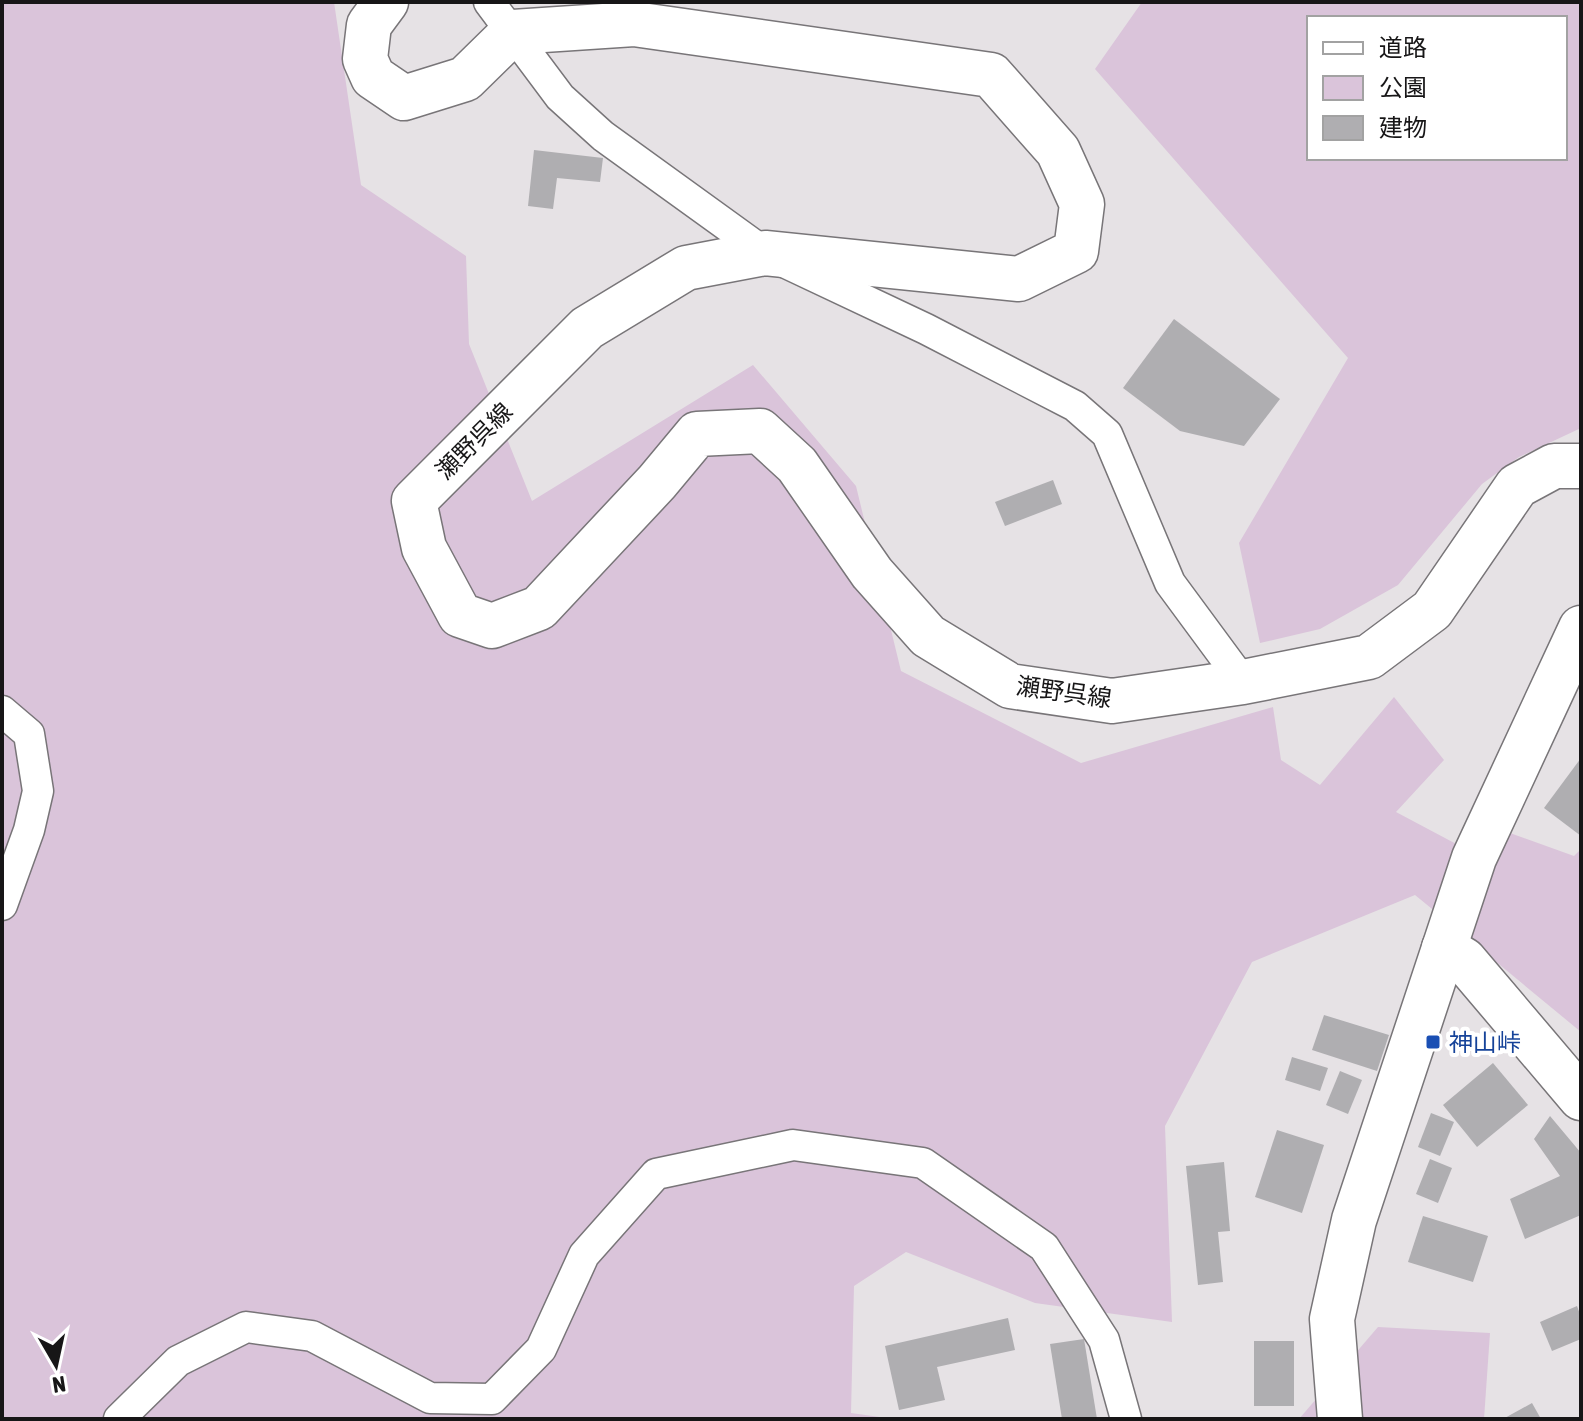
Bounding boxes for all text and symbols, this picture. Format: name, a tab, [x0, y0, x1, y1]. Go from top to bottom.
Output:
legend	[1307, 16, 1567, 160]
text: 道路	[1379, 34, 1427, 61]
text: 公園	[1379, 74, 1427, 101]
text: 建物	[1379, 114, 1427, 141]
street label: 瀬野呉線	[431, 398, 517, 484]
street label: 瀬野呉線	[1015, 672, 1113, 712]
place label: 神山峠	[1449, 1029, 1521, 1056]
marker: 神山峠	[1424, 1033, 1442, 1051]
north arrow	[16, 1325, 96, 1405]
text: N	[51, 1371, 68, 1399]

